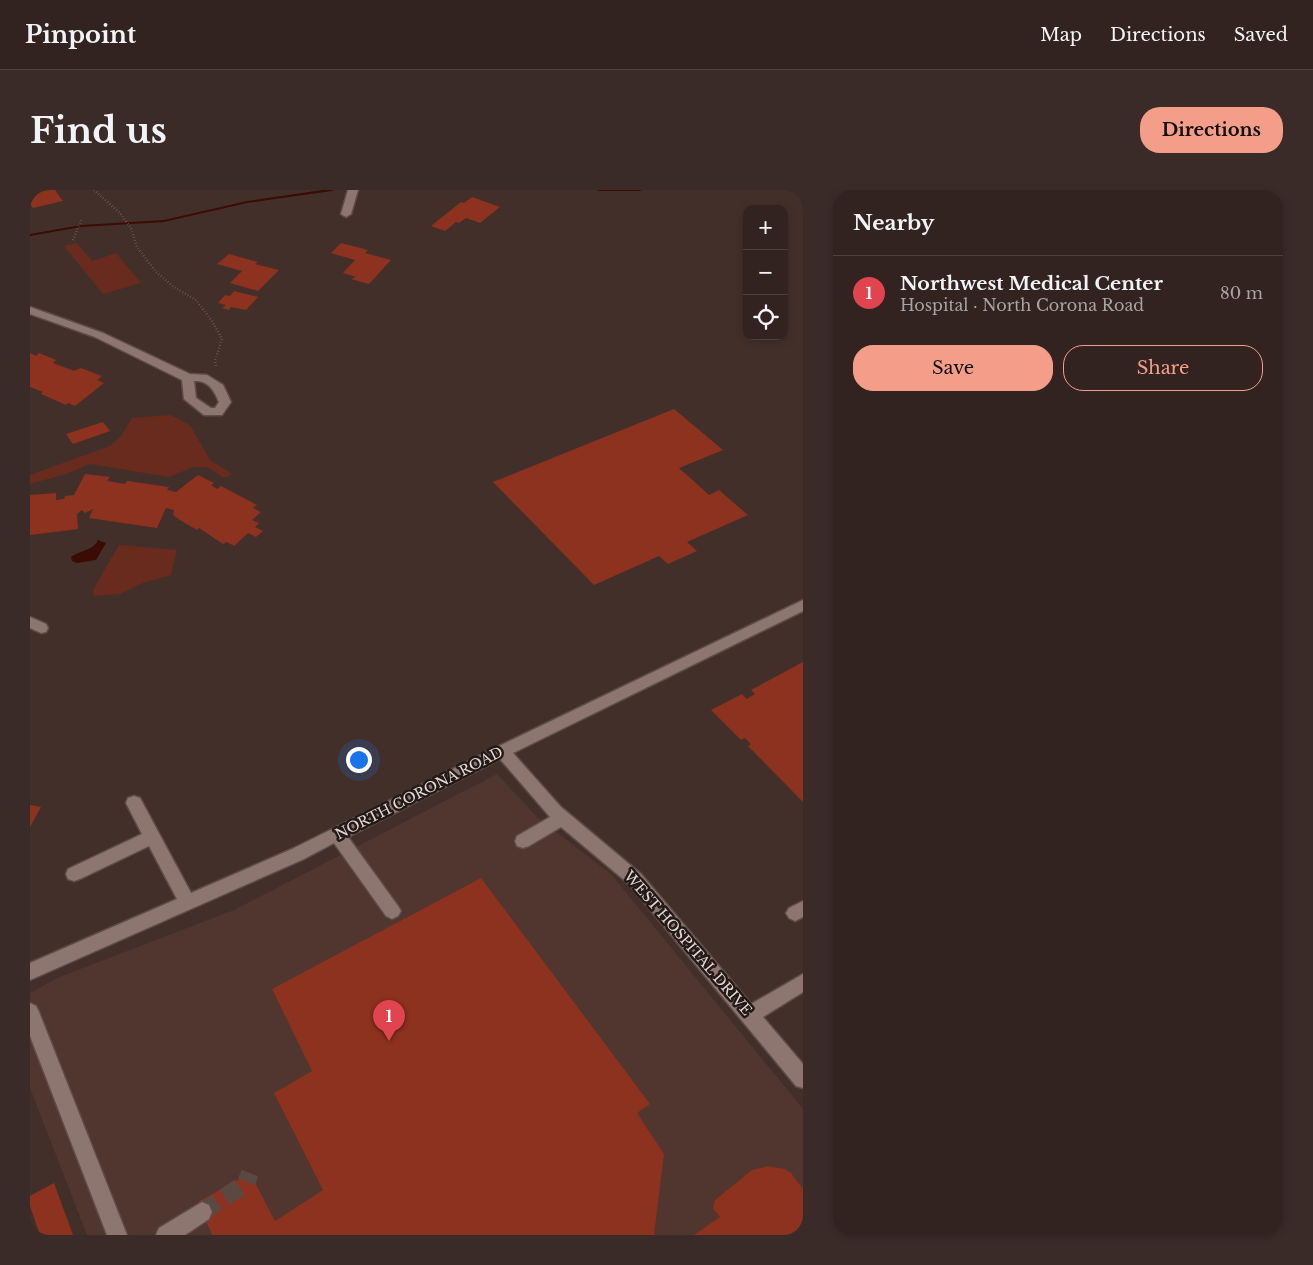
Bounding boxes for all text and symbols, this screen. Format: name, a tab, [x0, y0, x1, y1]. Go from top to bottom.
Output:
text: Pinpoint	[25, 20, 136, 49]
text: Map	[1040, 24, 1082, 46]
text: Directions	[1110, 24, 1206, 46]
text: Saved	[1234, 24, 1288, 46]
button: Directions	[1140, 107, 1283, 153]
text: Find us	[30, 109, 167, 152]
map controls	[743, 205, 788, 340]
button: +	[743, 205, 788, 250]
text: Nearby	[853, 210, 934, 236]
button: −	[743, 250, 788, 295]
text: Northwest Medical Center	[900, 272, 1163, 295]
text: 1	[866, 283, 872, 303]
text: 80 m	[1220, 283, 1263, 303]
button: locate	[743, 295, 788, 340]
text: Hospital · North Corona Road	[900, 295, 1144, 315]
button: Save	[853, 345, 1053, 391]
button: Share	[1063, 345, 1263, 391]
street label: NORTH CORONA ROAD	[332, 743, 506, 843]
your location	[346, 747, 372, 773]
street label: WEST HOSPITAL DRIVE	[620, 866, 756, 1019]
pin: 1	[373, 1000, 405, 1041]

